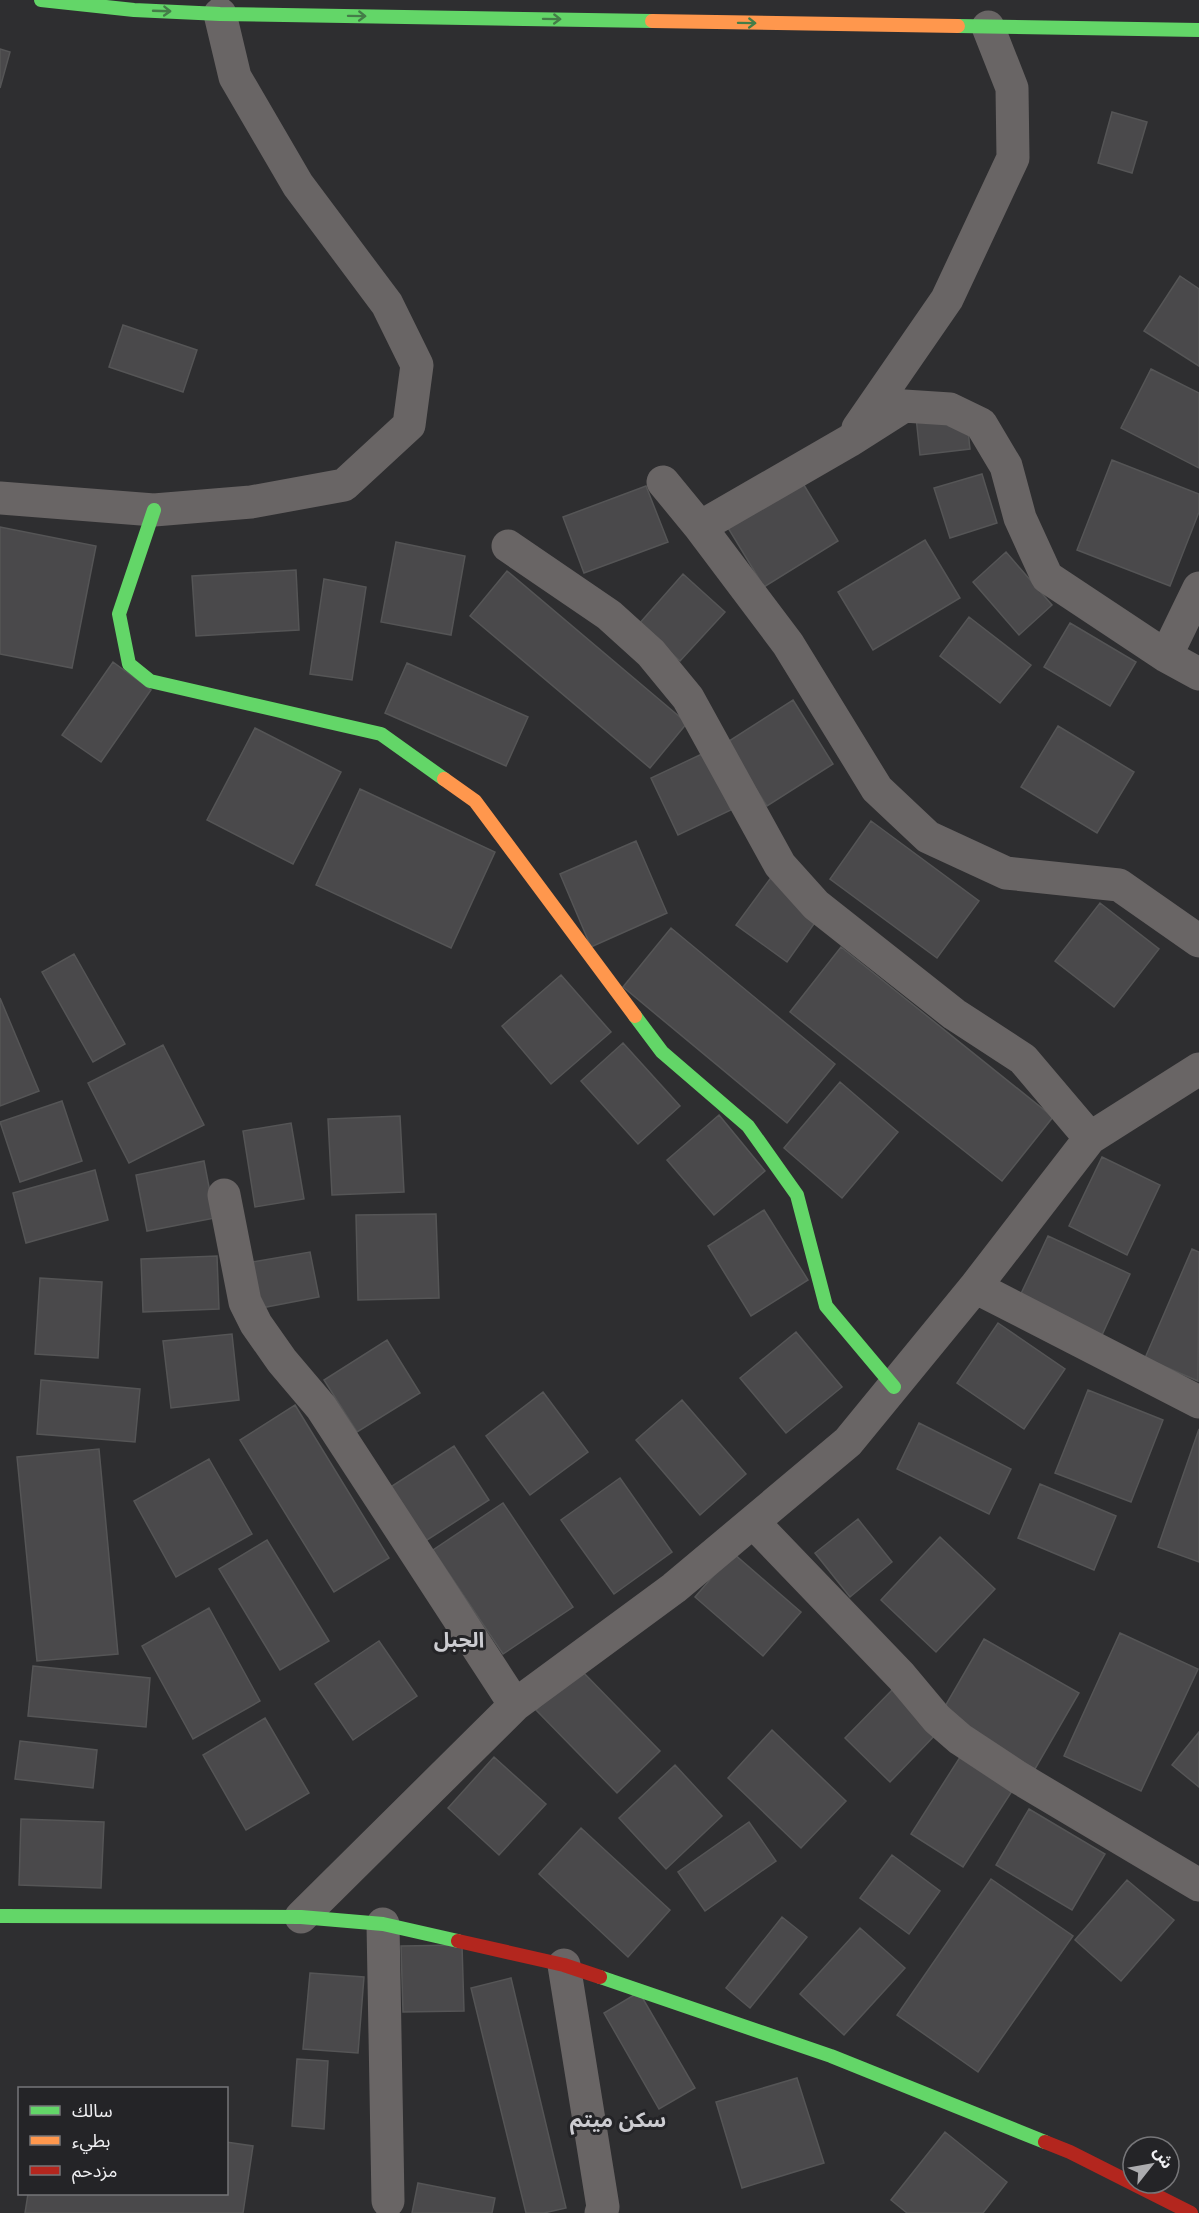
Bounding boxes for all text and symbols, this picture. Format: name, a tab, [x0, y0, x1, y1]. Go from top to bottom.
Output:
one-way arrow	[152, 6, 172, 17]
one-way arrow	[347, 10, 367, 22]
one-way arrow	[542, 14, 562, 25]
one-way arrow	[737, 17, 757, 29]
district label: الجبل	[434, 1626, 484, 1652]
legend	[18, 2087, 228, 2195]
text: سالك	[72, 2099, 113, 2122]
district label: سكن ميتم	[570, 2106, 666, 2135]
text: بطيء	[72, 2129, 110, 2154]
north arrow	[1121, 2135, 1181, 2195]
text: ش	[1150, 2143, 1178, 2172]
text: مزدحم	[72, 2159, 117, 2184]

